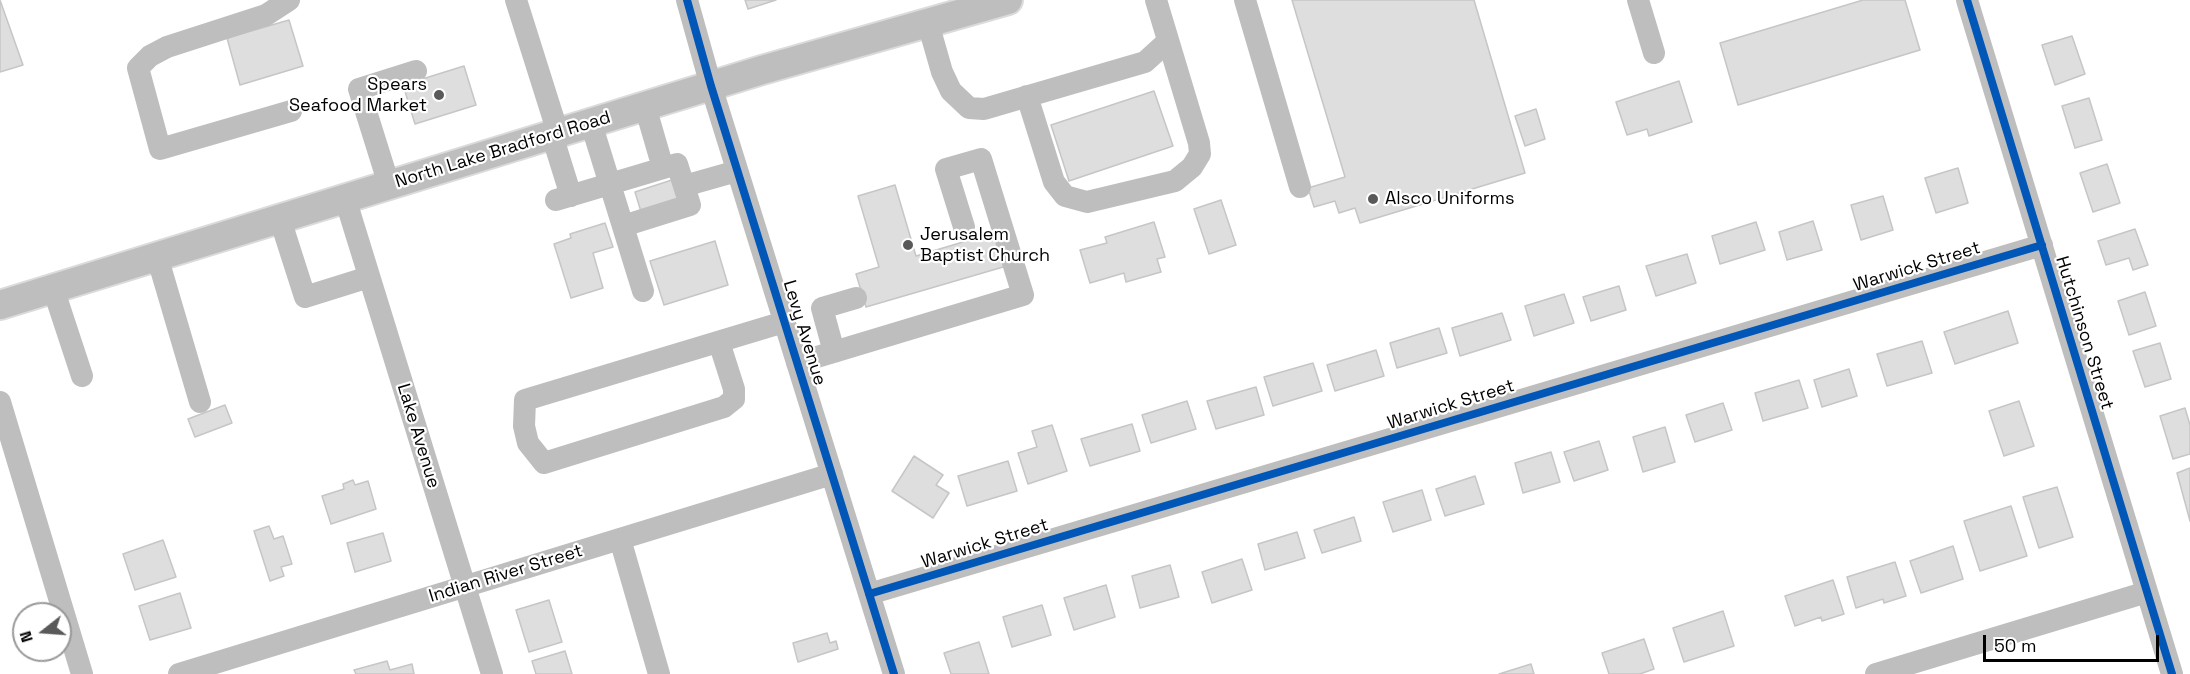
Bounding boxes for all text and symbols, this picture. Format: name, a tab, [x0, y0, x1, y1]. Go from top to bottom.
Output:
place label: Spears Seafood Market	[289, 74, 427, 116]
marker: Spears Seafood Market	[432, 88, 446, 102]
street label: North Lake Bradford Road	[393, 107, 613, 193]
place label: Alsco Uniforms	[1385, 188, 1515, 210]
marker: Alsco Uniforms	[1366, 192, 1380, 206]
place label: Jerusalem Baptist Church	[920, 224, 1050, 266]
street label: Warwick Street	[1851, 237, 1983, 297]
marker: Jerusalem Baptist Church	[901, 238, 915, 252]
street label: Hutchinson Street	[2050, 254, 2118, 412]
street label: Levy Avenue	[778, 278, 830, 388]
street label: Warwick Street	[1385, 375, 1517, 435]
street label: Lake Avenue	[392, 381, 444, 491]
street label: Warwick Street	[919, 514, 1051, 574]
street label: Indian River Street	[427, 540, 585, 608]
north arrow	[12, 602, 72, 662]
scale bar	[1986, 623, 2162, 661]
text: N	[15, 629, 38, 645]
text: 50 m	[1994, 634, 2036, 657]

